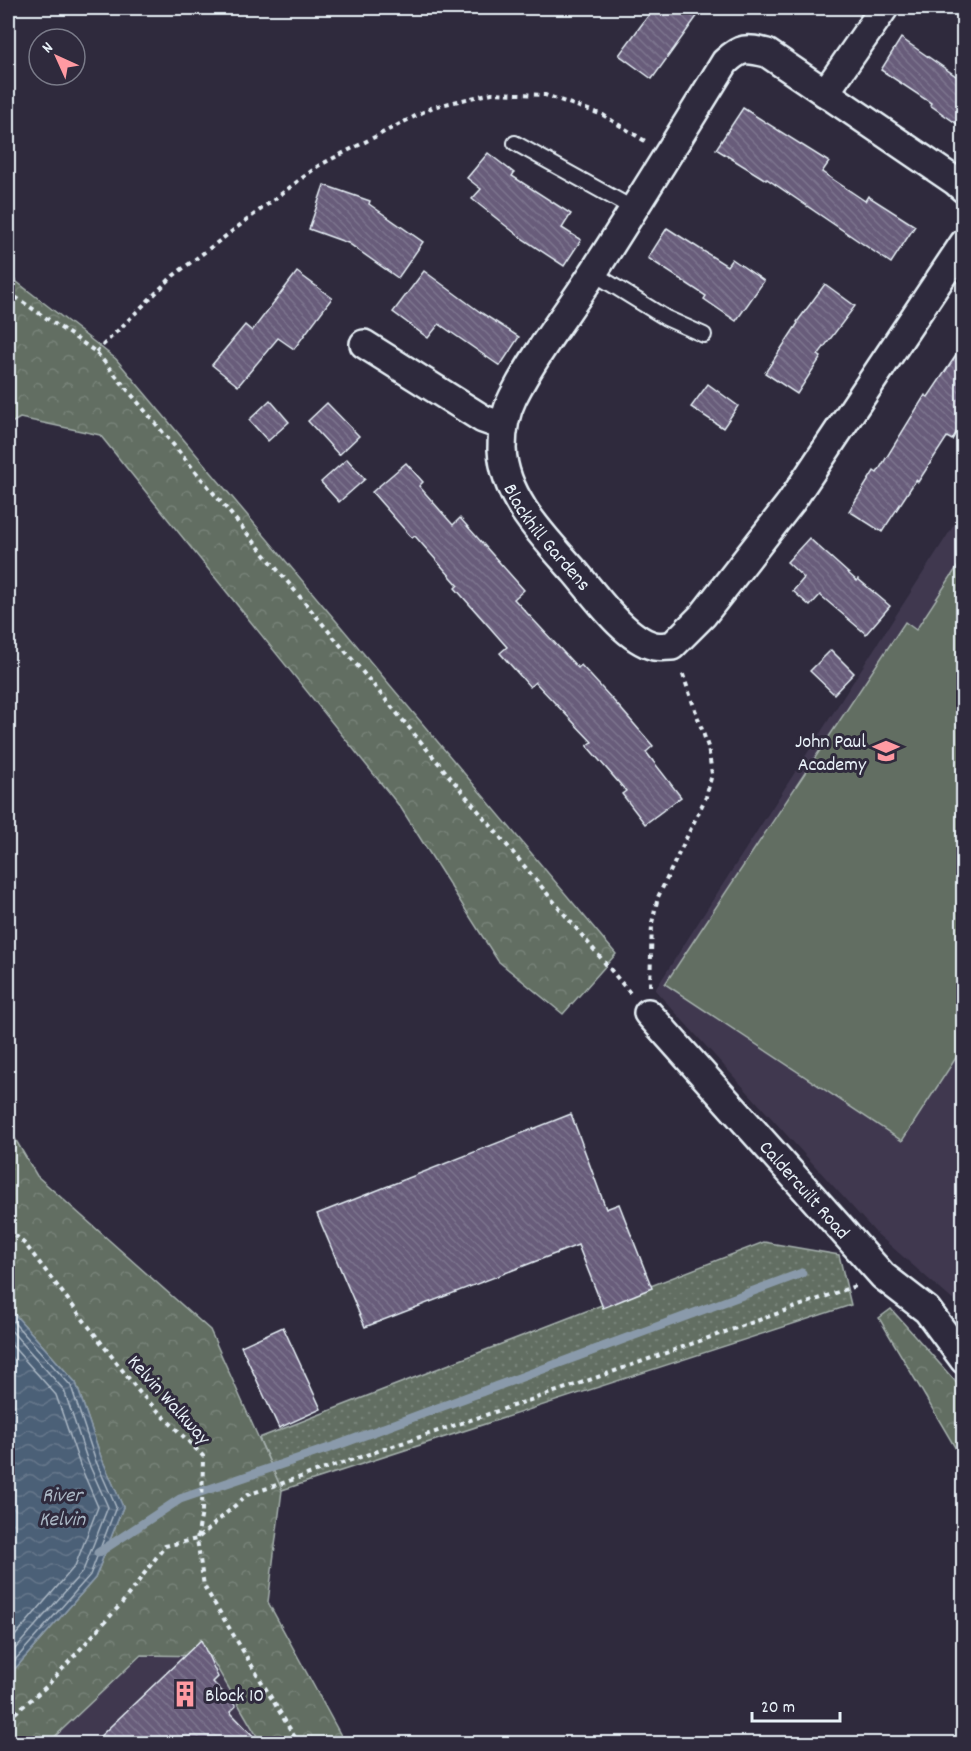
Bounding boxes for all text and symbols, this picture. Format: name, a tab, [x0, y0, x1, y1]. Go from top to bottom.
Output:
north arrow	[27, 27, 87, 87]
text: N	[37, 37, 59, 59]
street label: Blackhill Gardens	[495, 480, 596, 598]
place label: John Paul Academy	[795, 729, 867, 780]
school or university icon: John Paul Academy	[871, 736, 901, 766]
street label: Caldercuilt Road	[751, 1135, 855, 1247]
street label: Kelvin Walkway	[120, 1350, 217, 1453]
water label: River Kelvin	[39, 1482, 86, 1536]
building icon: Block 10	[170, 1679, 200, 1709]
place label: Block 10	[205, 1683, 264, 1711]
scale bar	[752, 1685, 840, 1723]
text: 20 m	[761, 1696, 795, 1721]

